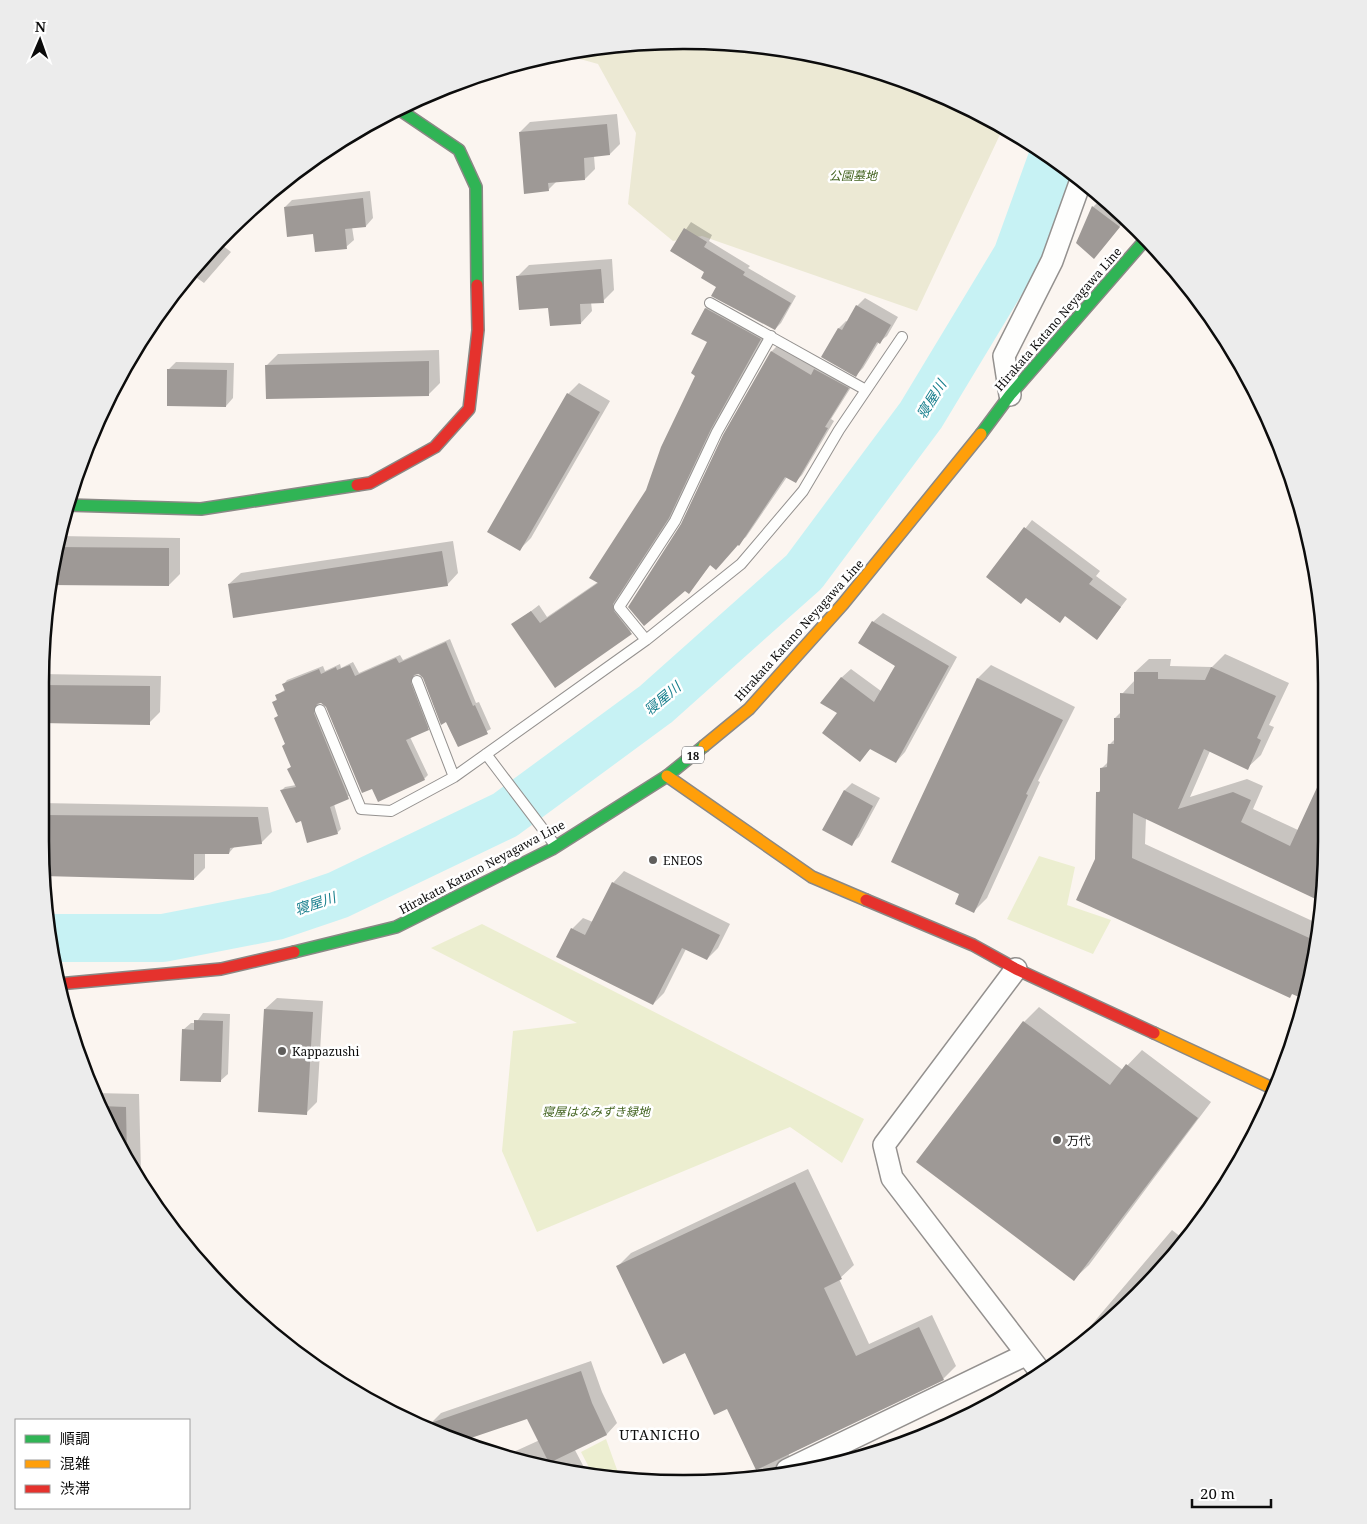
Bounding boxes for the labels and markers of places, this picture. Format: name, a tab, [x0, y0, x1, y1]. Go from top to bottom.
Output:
place label: ENEOS	[663, 852, 703, 869]
marker: ENEOS	[647, 854, 659, 866]
place label: Kappazushi	[292, 1043, 359, 1060]
marker: Kappazushi	[276, 1045, 288, 1057]
place label: 万代	[1067, 1132, 1091, 1149]
marker: 万代	[1051, 1134, 1063, 1146]

